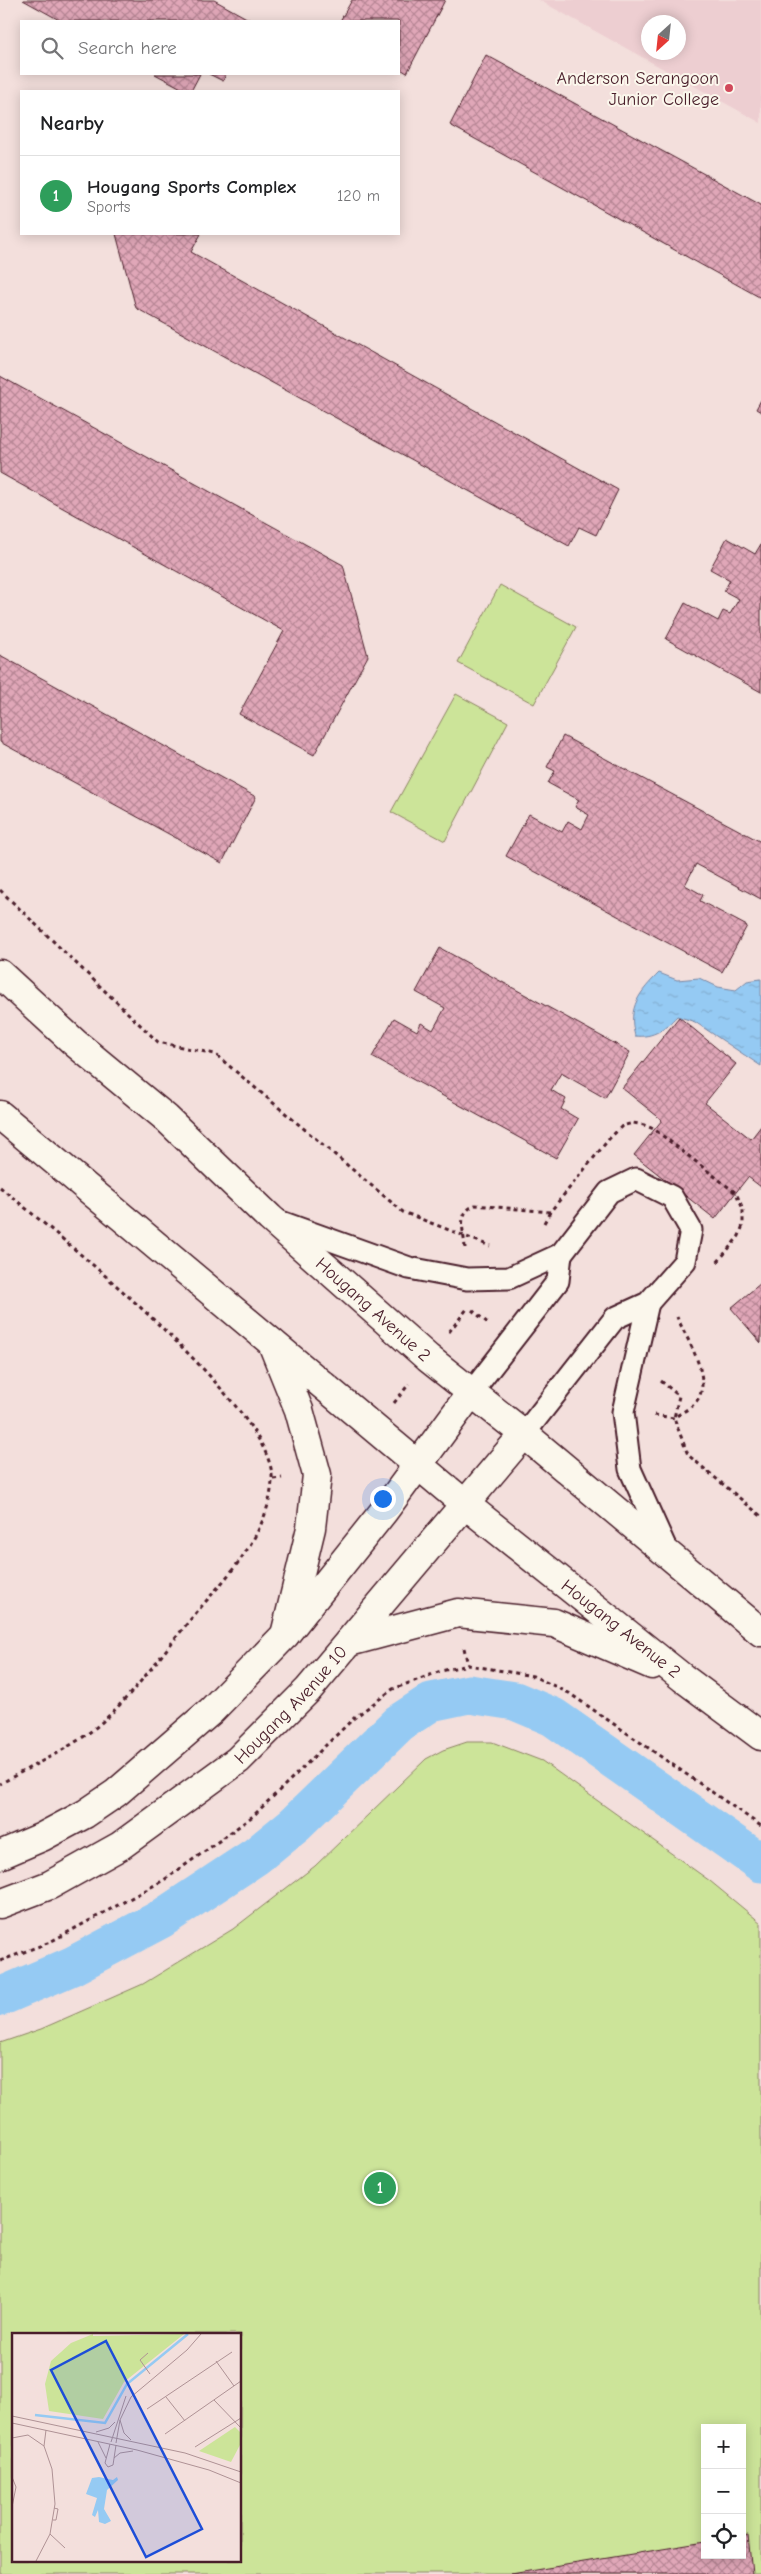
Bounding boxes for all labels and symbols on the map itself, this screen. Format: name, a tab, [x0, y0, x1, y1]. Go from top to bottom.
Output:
north arrow	[641, 15, 686, 60]
place label: Anderson Serangoon Junior College	[556, 68, 719, 110]
marker: Anderson Serangoon Junior College	[723, 82, 735, 94]
street label: Hougang Avenue 2	[311, 1253, 435, 1366]
your location	[370, 1486, 396, 1512]
street label: Hougang Avenue 2	[557, 1575, 685, 1683]
street label: Hougang Avenue 10	[230, 1642, 352, 1769]
pin: 1	[364, 2169, 396, 2207]
inset map	[12, 2333, 241, 2562]

